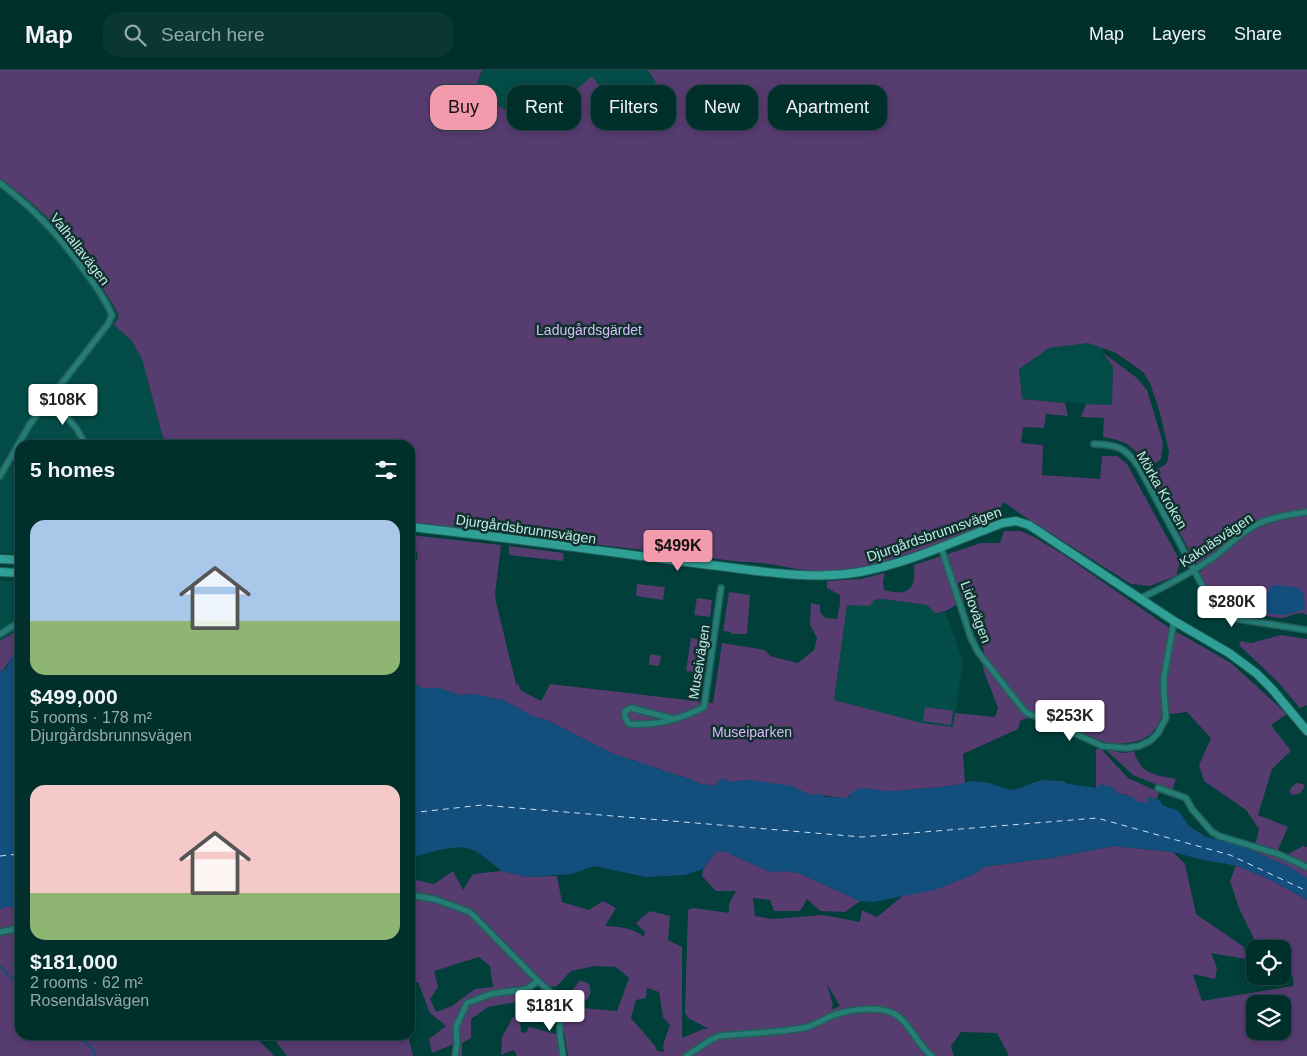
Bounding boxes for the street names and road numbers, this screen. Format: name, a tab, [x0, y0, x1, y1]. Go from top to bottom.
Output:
street label: Valhallavägen	[47, 210, 113, 288]
street label: Mörka Kroken	[1133, 448, 1191, 532]
street label: Djurgårdsbrunnsvägen	[864, 503, 1004, 565]
street label: Kaknäsvägen	[1176, 510, 1256, 570]
street label: Djurgårdsbrunnsvägen	[455, 511, 597, 547]
street label: Lidovägen	[957, 579, 995, 645]
street label: Museivägen	[685, 623, 713, 701]

